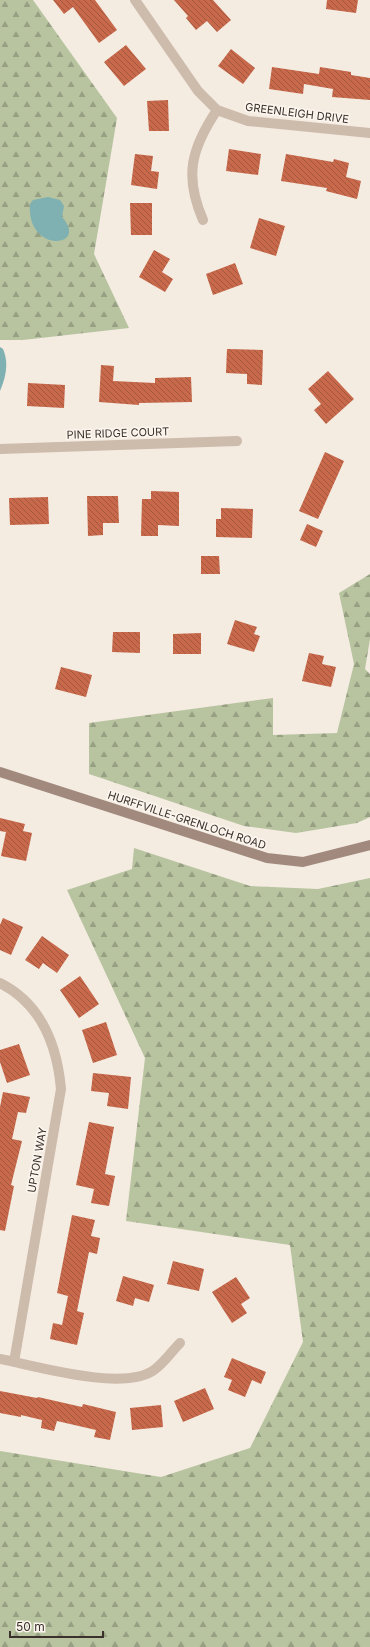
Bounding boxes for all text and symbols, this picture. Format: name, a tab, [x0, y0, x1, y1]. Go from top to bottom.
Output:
street label: GREENLEIGH DRIVE	[244, 100, 350, 126]
street label: PINE RIDGE COURT	[66, 424, 170, 442]
street label: HURFFVILLE-GRENLOCH ROAD	[106, 788, 268, 852]
street label: UPTON WAY	[24, 1126, 50, 1194]
scale bar	[10, 1613, 103, 1639]
text: 50 m	[16, 1619, 45, 1634]

